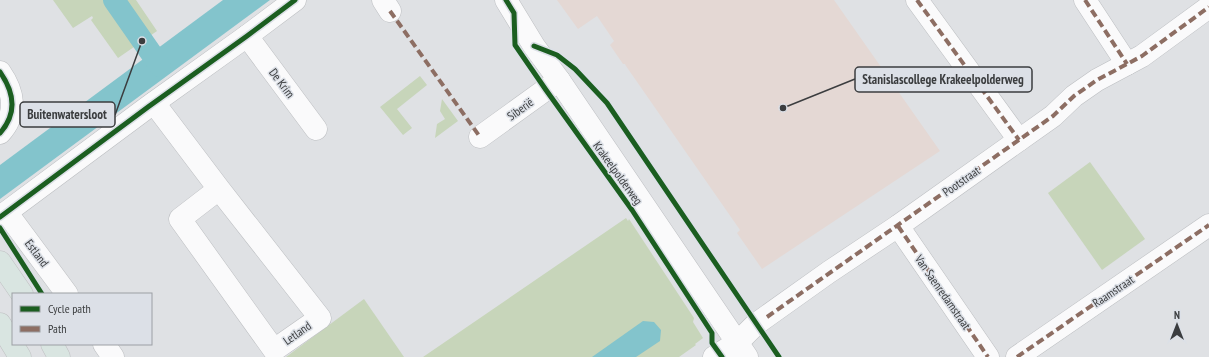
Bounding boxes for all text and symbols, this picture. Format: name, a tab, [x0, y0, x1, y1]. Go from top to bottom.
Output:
street label: De Krim	[266, 65, 298, 101]
callout: Stanislascollege Krakeelpolderweg	[855, 67, 1032, 92]
text: Stanislascollege Krakeelpolderweg	[862, 71, 1024, 88]
street label: Siberië	[504, 94, 536, 124]
callout: Buitenwatersloot	[20, 102, 115, 127]
text: Buitenwatersloot	[27, 106, 107, 123]
street label: Krakeelpolderweg	[590, 138, 646, 208]
street label: Pootstraat	[939, 162, 983, 199]
street label: Estland	[22, 236, 52, 270]
street label: Van Saenredamstraat	[911, 251, 975, 333]
street label: Raamstraat	[1089, 271, 1137, 310]
legend	[12, 293, 152, 345]
text: Cycle path	[48, 301, 91, 316]
north arrow	[1157, 305, 1197, 345]
text: N	[1174, 308, 1180, 322]
street label: Letland	[280, 318, 314, 348]
text: Path	[48, 321, 66, 336]

